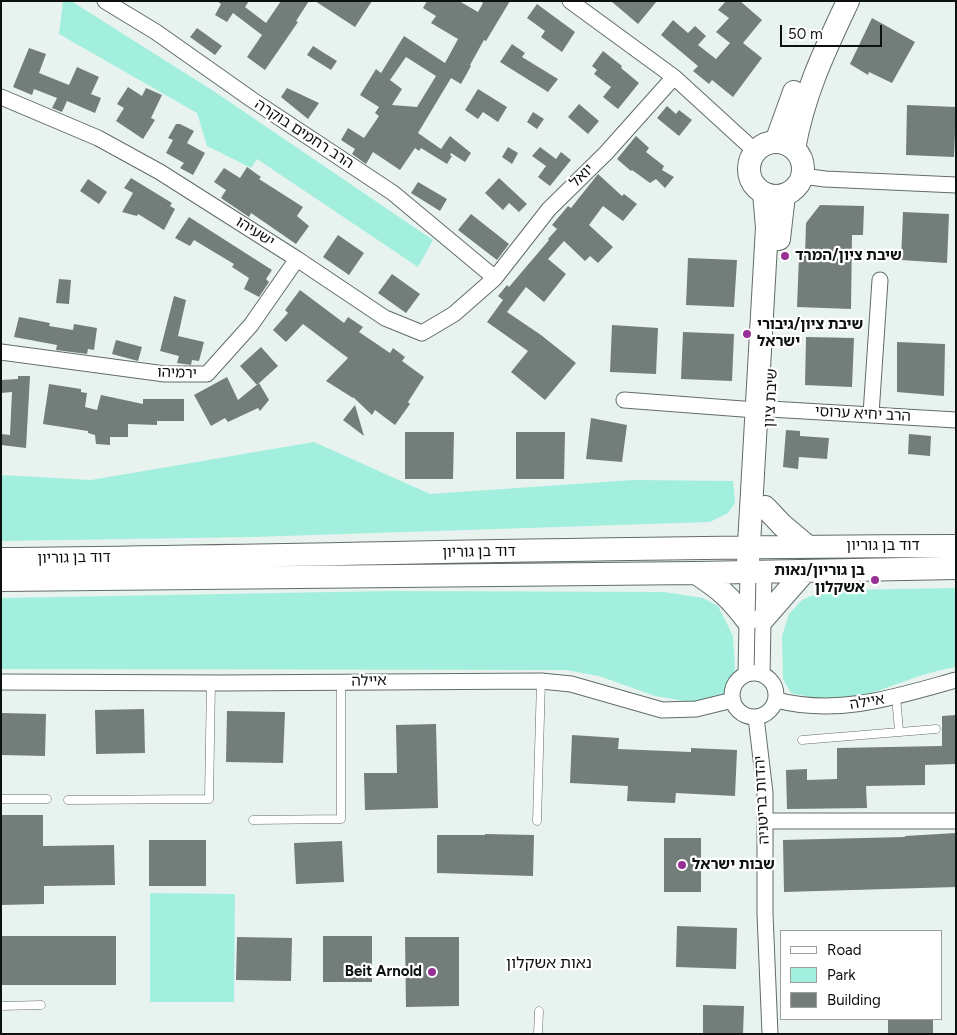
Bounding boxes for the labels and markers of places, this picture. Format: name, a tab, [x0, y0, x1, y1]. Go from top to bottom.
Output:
place label: שיבת ציון/המרד	[795, 247, 902, 265]
marker: שיבת ציון/המרד	[779, 250, 791, 262]
place label: שיבת ציון/גיבורי ישראל	[757, 316, 863, 351]
marker: שיבת ציון/גיבורי ישראל	[741, 328, 753, 340]
place label: בן גוריון/נאות אשקלון	[774, 562, 865, 597]
marker: בן גוריון/נאות אשקלון	[869, 574, 881, 586]
place label: שבות ישראל	[692, 856, 775, 874]
marker: שבות ישראל	[676, 859, 688, 871]
place label: Beit Arnold	[345, 963, 422, 981]
marker: Beit Arnold	[426, 966, 438, 978]

